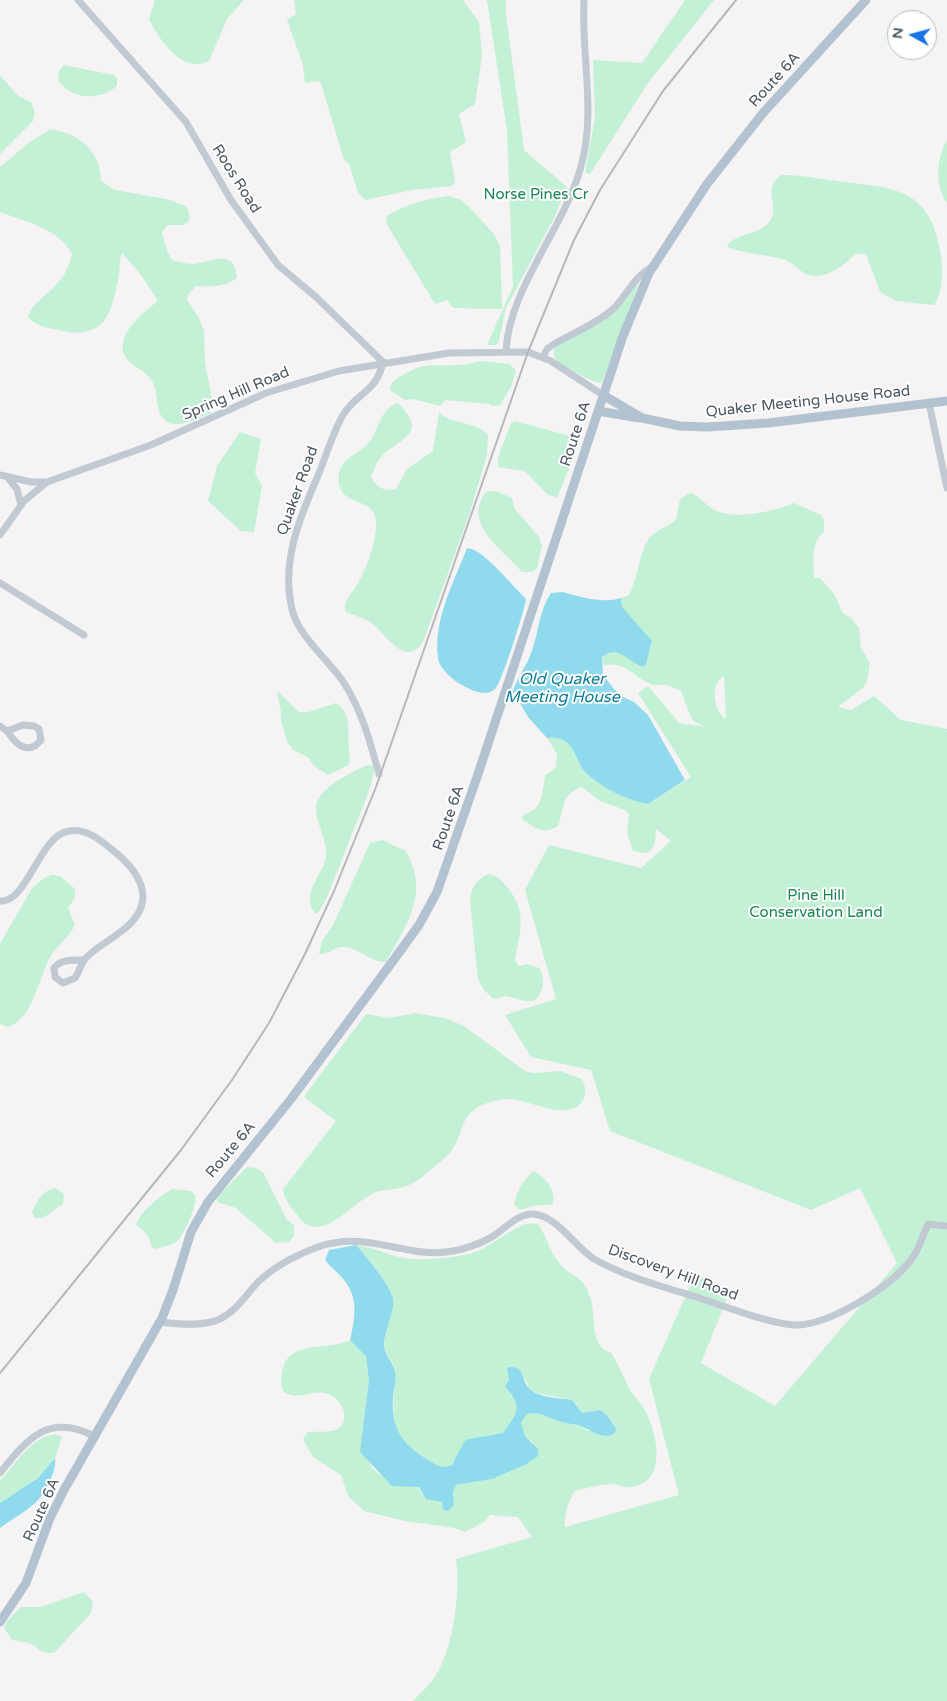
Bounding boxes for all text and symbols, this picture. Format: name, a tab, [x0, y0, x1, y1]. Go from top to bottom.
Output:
north arrow	[887, 10, 937, 60]
text: N	[888, 27, 907, 40]
street label: Route 6A	[746, 49, 804, 111]
street label: Roos Road	[208, 141, 264, 217]
park label: Norse Pines Cr	[484, 186, 588, 204]
street label: Spring Hill Road	[180, 363, 292, 425]
street label: Quaker Meeting House Road	[705, 382, 911, 422]
street label: Route 6A	[557, 399, 595, 469]
street label: Quaker Road	[274, 444, 322, 538]
water label: Old Quaker Meeting House	[504, 670, 620, 708]
street label: Route 6A	[429, 783, 469, 853]
park label: Pine Hill Conservation Land	[749, 887, 883, 922]
street label: Route 6A	[202, 1118, 260, 1182]
street label: Discovery Hill Road	[606, 1241, 740, 1305]
street label: Route 6A	[20, 1475, 64, 1545]

